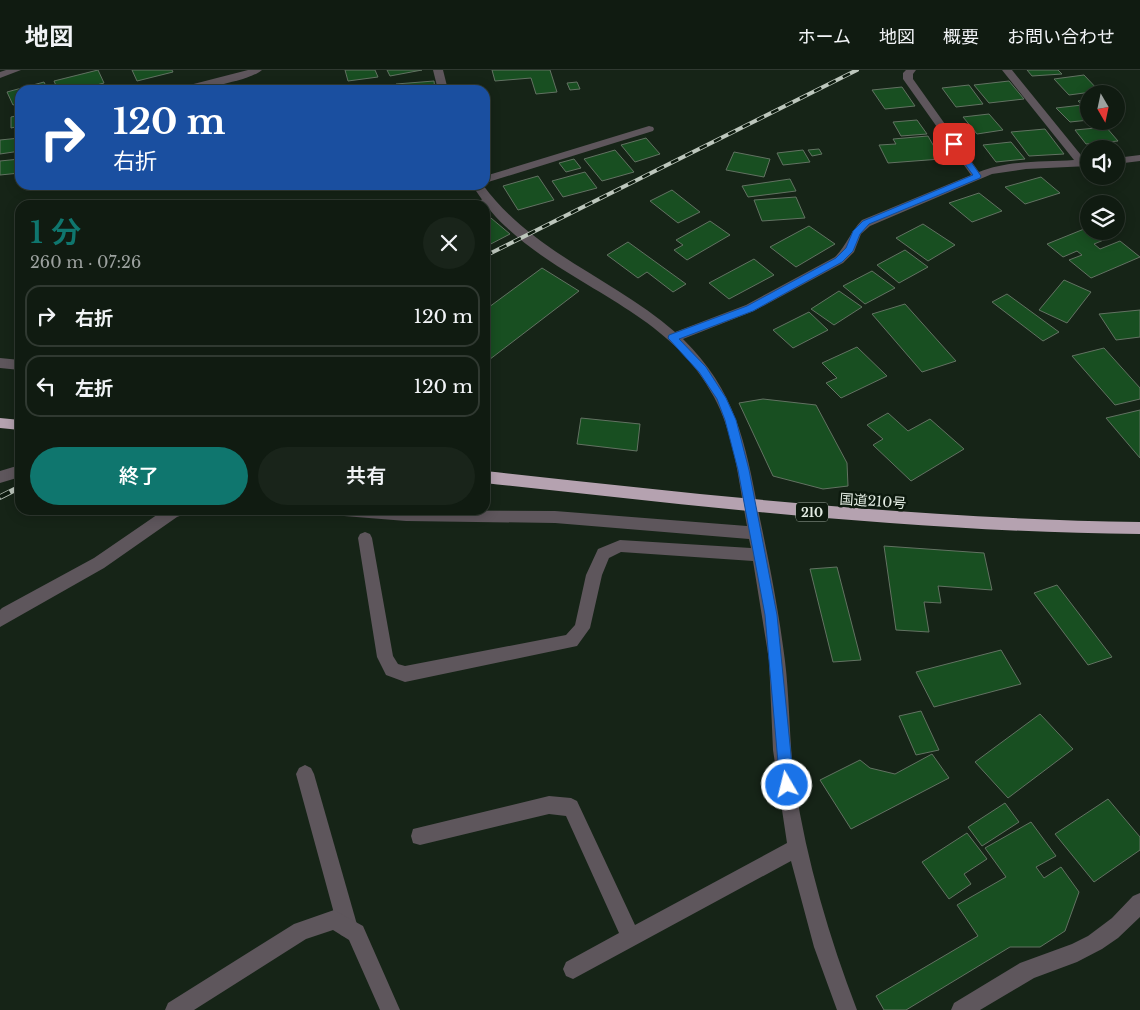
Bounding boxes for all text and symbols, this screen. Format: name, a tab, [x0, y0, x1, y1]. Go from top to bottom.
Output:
text: 地図	[25, 22, 73, 51]
text: ホーム	[798, 26, 851, 48]
text: 地図	[879, 26, 915, 48]
text: 概要	[943, 26, 979, 48]
text: お問い合わせ	[1007, 26, 1115, 48]
north arrow	[1080, 85, 1125, 130]
map controls	[1080, 85, 1125, 240]
text: 120 m	[113, 100, 226, 143]
icon: right	[30, 105, 95, 170]
pin	[933, 123, 975, 165]
icon: arrive	[940, 130, 968, 158]
button: sound	[1080, 140, 1125, 185]
text: 右折	[113, 148, 157, 175]
button: layers	[1080, 195, 1125, 240]
text: 1 分	[30, 214, 81, 251]
button: close	[423, 217, 475, 269]
text: 260 m · 07:26	[30, 252, 141, 272]
icon: right	[32, 302, 60, 330]
text: 120 m	[413, 305, 473, 328]
text: 右折	[75, 307, 113, 330]
icon: left	[32, 372, 60, 400]
text: 120 m	[413, 375, 473, 398]
text: 左折	[75, 377, 113, 400]
button: 終了	[30, 447, 248, 505]
button: 共有	[258, 447, 475, 505]
street label: 国道210号	[839, 490, 907, 512]
road number: 210	[796, 502, 828, 522]
position arrow	[760, 758, 812, 810]

